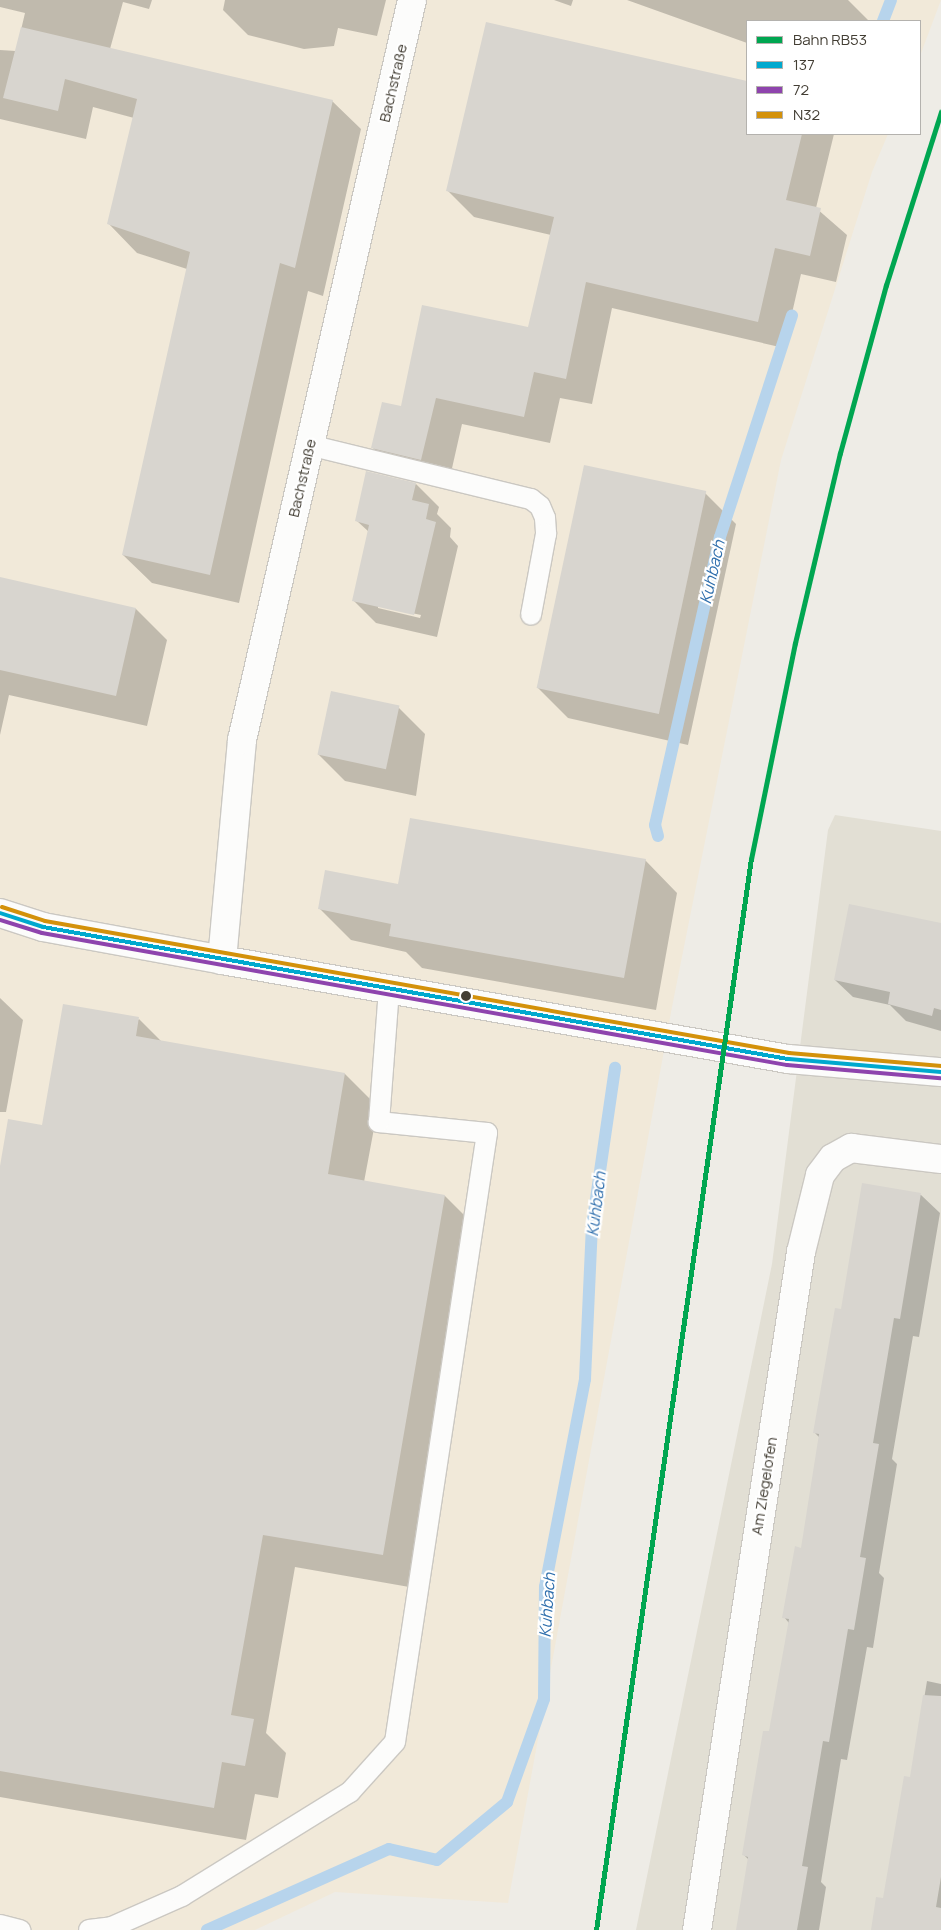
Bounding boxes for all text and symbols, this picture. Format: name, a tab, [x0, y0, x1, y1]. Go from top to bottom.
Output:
legend	[746, 20, 921, 135]
text: Bahn RB53	[793, 29, 867, 50]
street label: Bachstraße	[375, 42, 411, 124]
text: 137	[793, 54, 815, 75]
text: 72	[793, 79, 809, 100]
text: N32	[793, 104, 820, 125]
street label: Bachstraße	[284, 437, 320, 519]
water label: Kuhbach	[695, 538, 729, 606]
unlabelled marker	[461, 991, 471, 1001]
water label: Kuhbach	[583, 1171, 609, 1237]
street label: Am Ziegelofen	[747, 1436, 781, 1536]
water label: Kuhbach	[535, 1572, 559, 1638]

